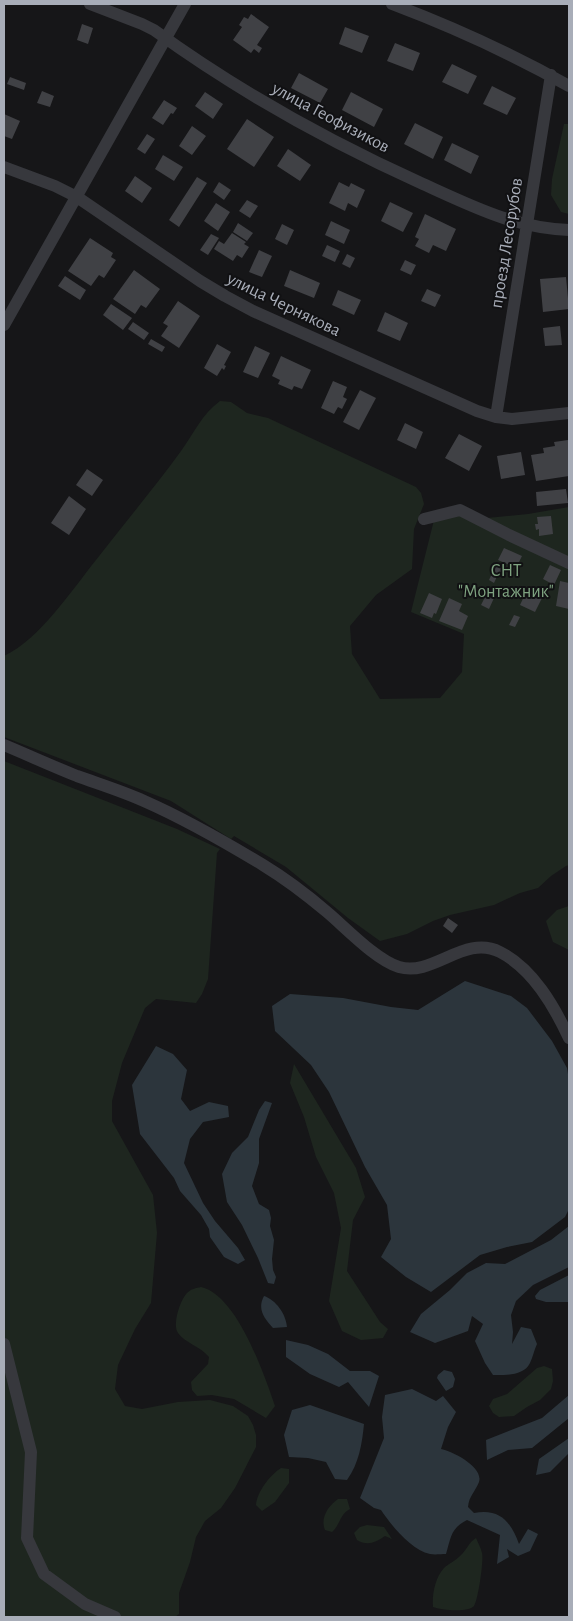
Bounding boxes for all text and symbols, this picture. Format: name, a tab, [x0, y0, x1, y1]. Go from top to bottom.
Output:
street label: улица Геофизиков	[268, 79, 392, 156]
street label: проезд Лесорубов	[487, 177, 526, 310]
street label: улица Чернякова	[223, 269, 343, 340]
park label: СНТ "Монтажник"	[458, 562, 554, 601]

